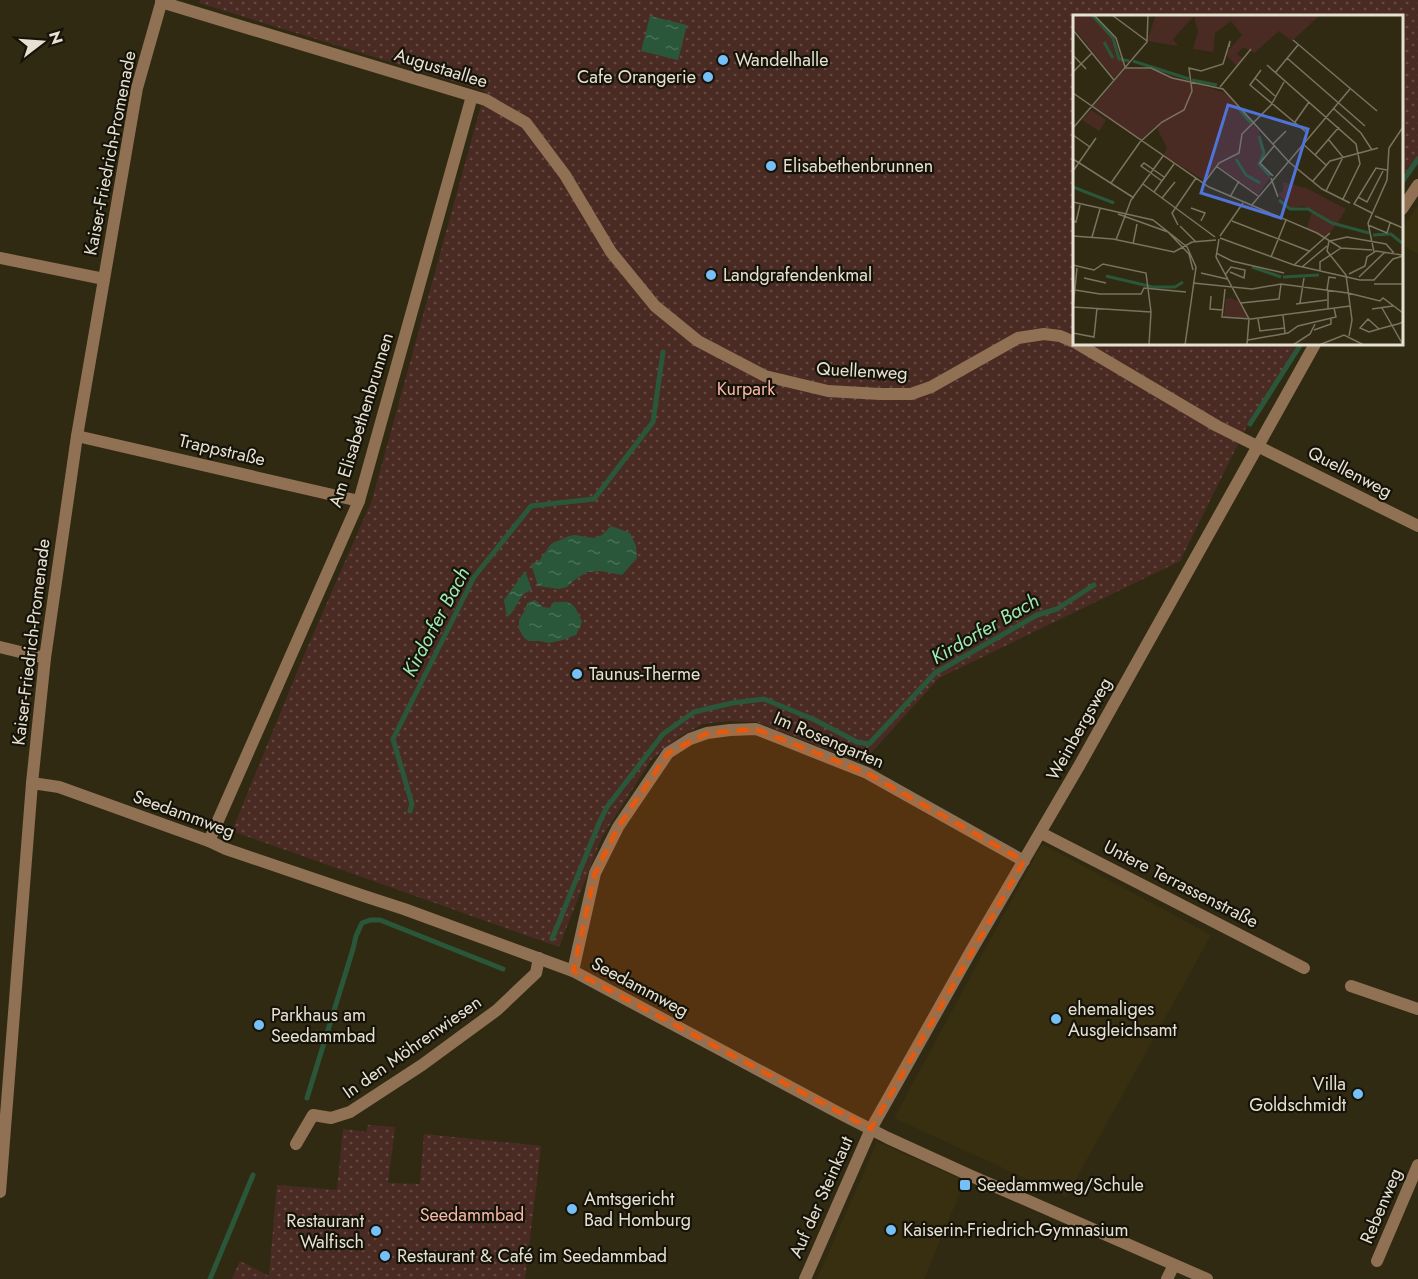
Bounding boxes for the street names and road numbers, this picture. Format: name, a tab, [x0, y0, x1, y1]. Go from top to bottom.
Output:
street label: Augustaallee	[391, 41, 491, 95]
street label: Kaiser-Friedrich-Promenade	[77, 48, 143, 258]
street label: Am Elisabethenbrunnen	[322, 329, 400, 511]
street label: Quellenweg	[816, 356, 908, 386]
street label: Trappstraße	[176, 427, 268, 473]
street label: Quellenweg	[1303, 440, 1397, 504]
street label: Kaiser-Friedrich-Promenade	[5, 537, 57, 747]
street label: Weinbergsweg	[1040, 673, 1118, 785]
street label: Im Rosengarten	[770, 705, 888, 775]
street label: Seedammweg	[129, 784, 239, 844]
street label: Untere Terrassenstraße	[1099, 834, 1263, 934]
street label: Seedammweg	[587, 950, 693, 1024]
street label: In den Möhrenwiesen	[337, 989, 487, 1105]
street label: Auf der Steinkaut	[783, 1131, 860, 1262]
street label: Rebenweg	[1353, 1164, 1409, 1248]

